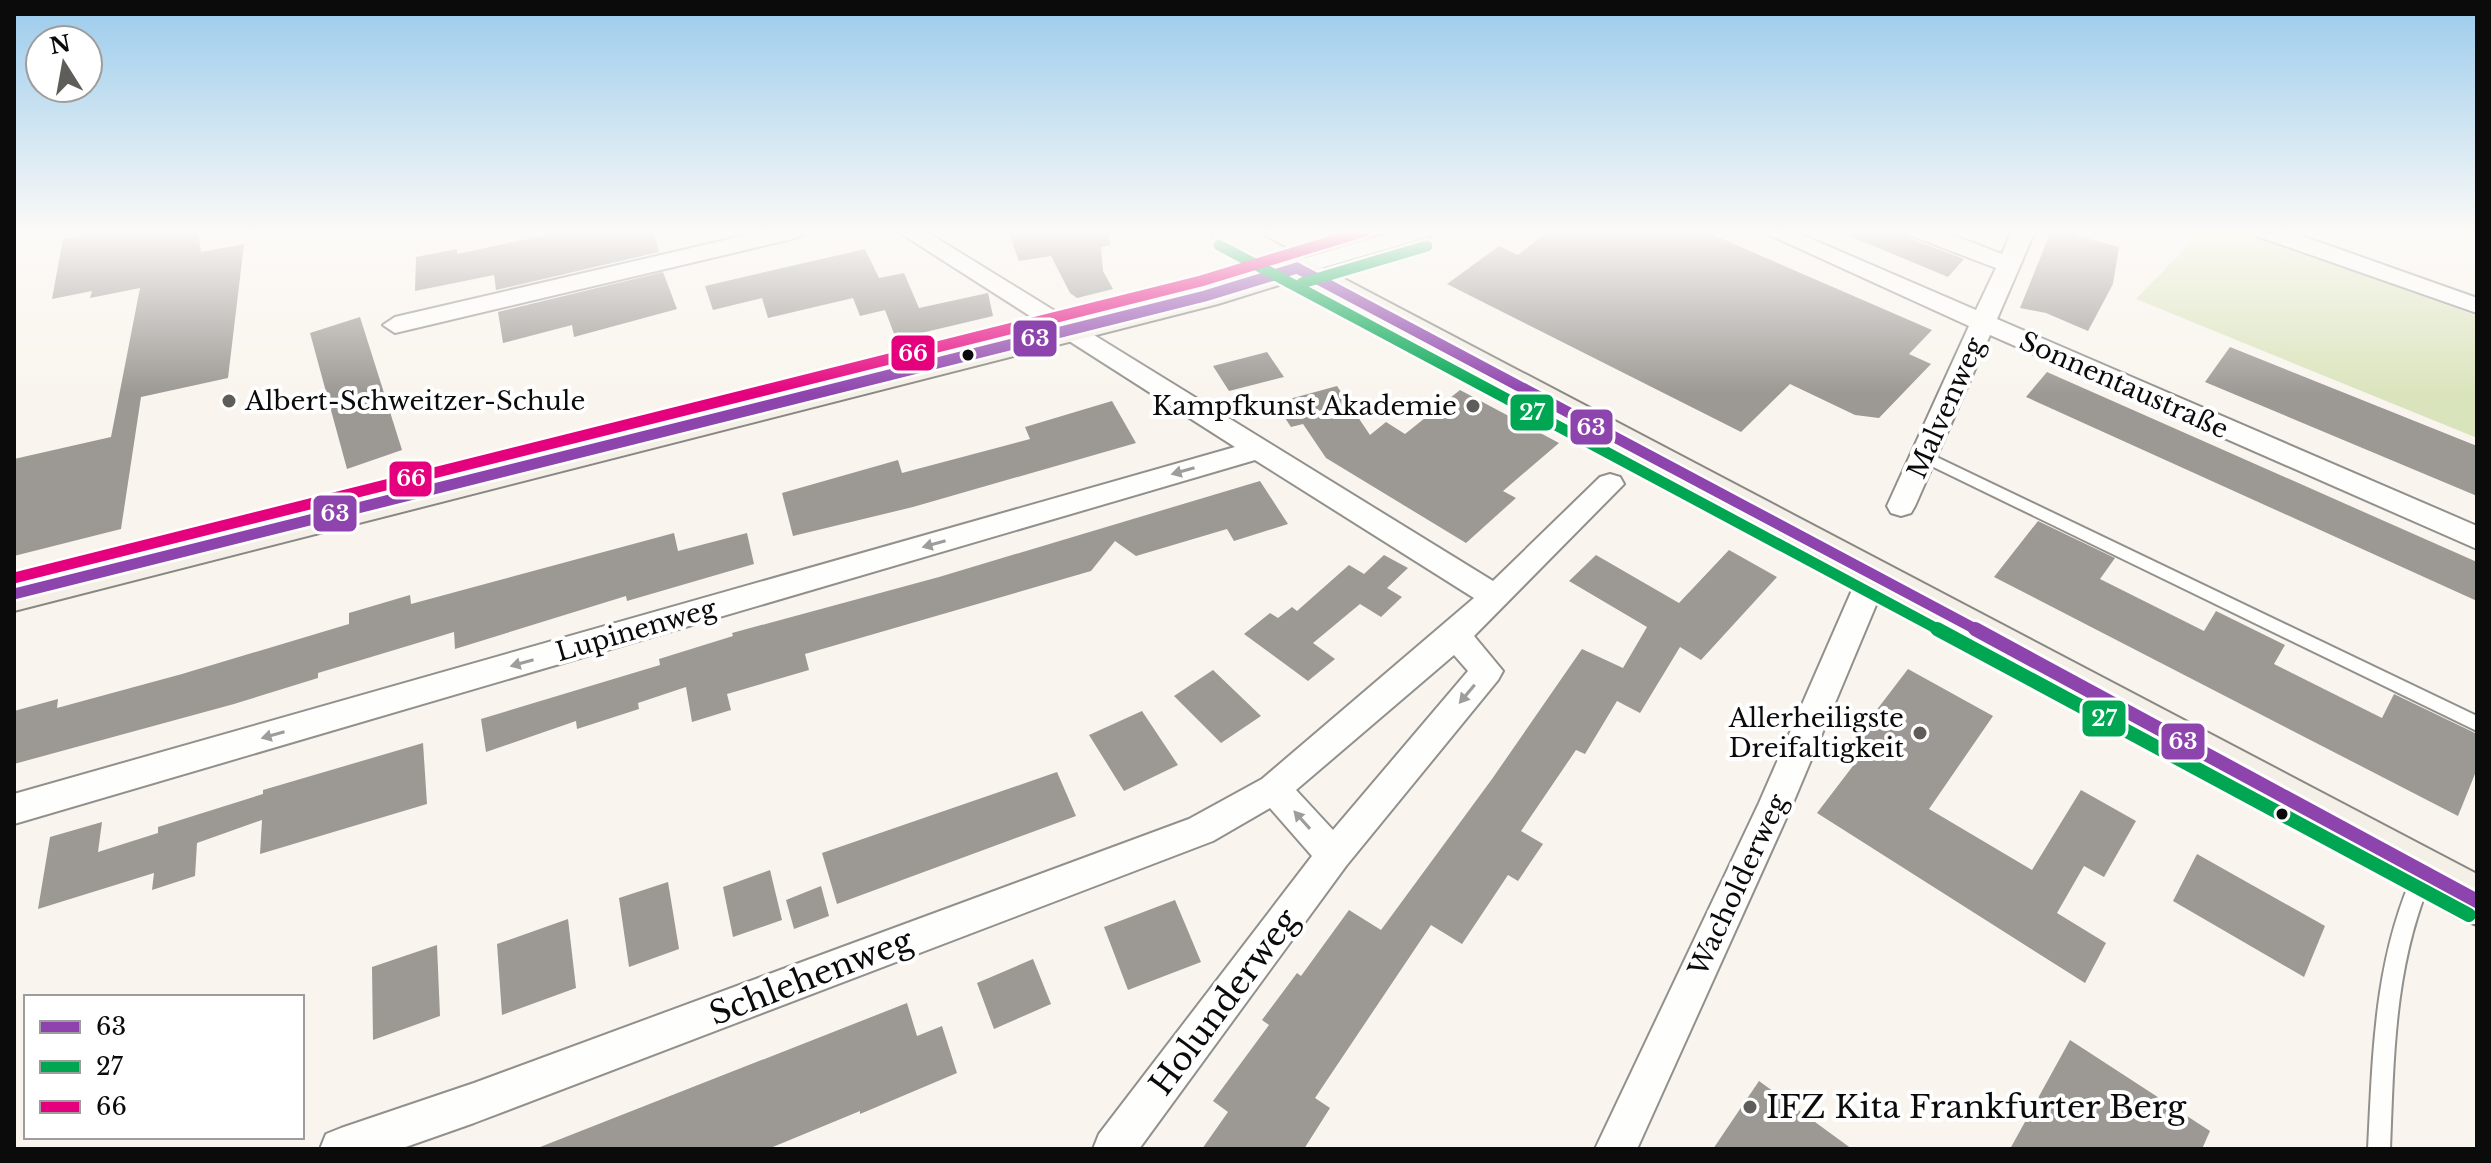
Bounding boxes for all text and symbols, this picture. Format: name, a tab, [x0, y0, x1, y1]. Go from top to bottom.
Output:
north arrow	[24, 24, 104, 104]
text: N	[48, 30, 73, 60]
line badge: 63	[1012, 319, 1058, 358]
text: 63	[1021, 325, 1049, 352]
street label: Sonnentaustraße	[2015, 325, 2233, 445]
street label: Malvenweg	[1901, 332, 1991, 483]
line badge: 66	[890, 334, 936, 372]
text: 66	[898, 340, 928, 367]
unlabelled marker	[960, 347, 976, 363]
place label: Albert-Schweitzer-Schule	[244, 385, 585, 417]
place label: Kampfkunst Akademie	[1152, 390, 1457, 422]
marker: Albert-Schweitzer-Schule	[220, 392, 238, 410]
line badge: 27	[1509, 393, 1555, 432]
marker: Kampfkunst Akademie	[1464, 397, 1482, 415]
text: 27	[1519, 399, 1545, 426]
line badge: 63	[1569, 408, 1614, 446]
text: 63	[1577, 414, 1605, 441]
line badge: 66	[388, 460, 433, 498]
text: 66	[396, 465, 426, 492]
one-way arrow	[1171, 465, 1195, 478]
line badge: 63	[312, 494, 358, 533]
text: 63	[321, 500, 349, 527]
one-way arrow	[921, 538, 945, 551]
street label: Lupinenweg	[552, 592, 720, 668]
one-way arrow	[510, 657, 534, 670]
one-way arrow	[1459, 684, 1476, 704]
line badge: 27	[2081, 699, 2127, 738]
place label: Allerheiligste Dreifaltigkeit	[1728, 702, 1904, 764]
text: 27	[2091, 705, 2117, 732]
line badge: 63	[2160, 722, 2206, 761]
marker: Allerheiligste Dreifaltigkeit	[1911, 724, 1929, 742]
text: 63	[2169, 728, 2197, 755]
one-way arrow	[260, 729, 285, 741]
street label: Wacholderweg	[1681, 789, 1794, 982]
unlabelled marker	[2274, 806, 2290, 822]
one-way arrow	[1293, 811, 1311, 830]
street label: Holunderweg	[1141, 900, 1308, 1103]
street label: Schlehenweg	[704, 920, 919, 1034]
legend	[24, 995, 304, 1139]
text: 63	[96, 1012, 126, 1041]
text: 27	[96, 1052, 124, 1081]
place label: IFZ Kita Frankfurter Berg	[1766, 1087, 2187, 1127]
text: 66	[96, 1092, 127, 1121]
marker: IFZ Kita Frankfurter Berg	[1741, 1098, 1759, 1116]

